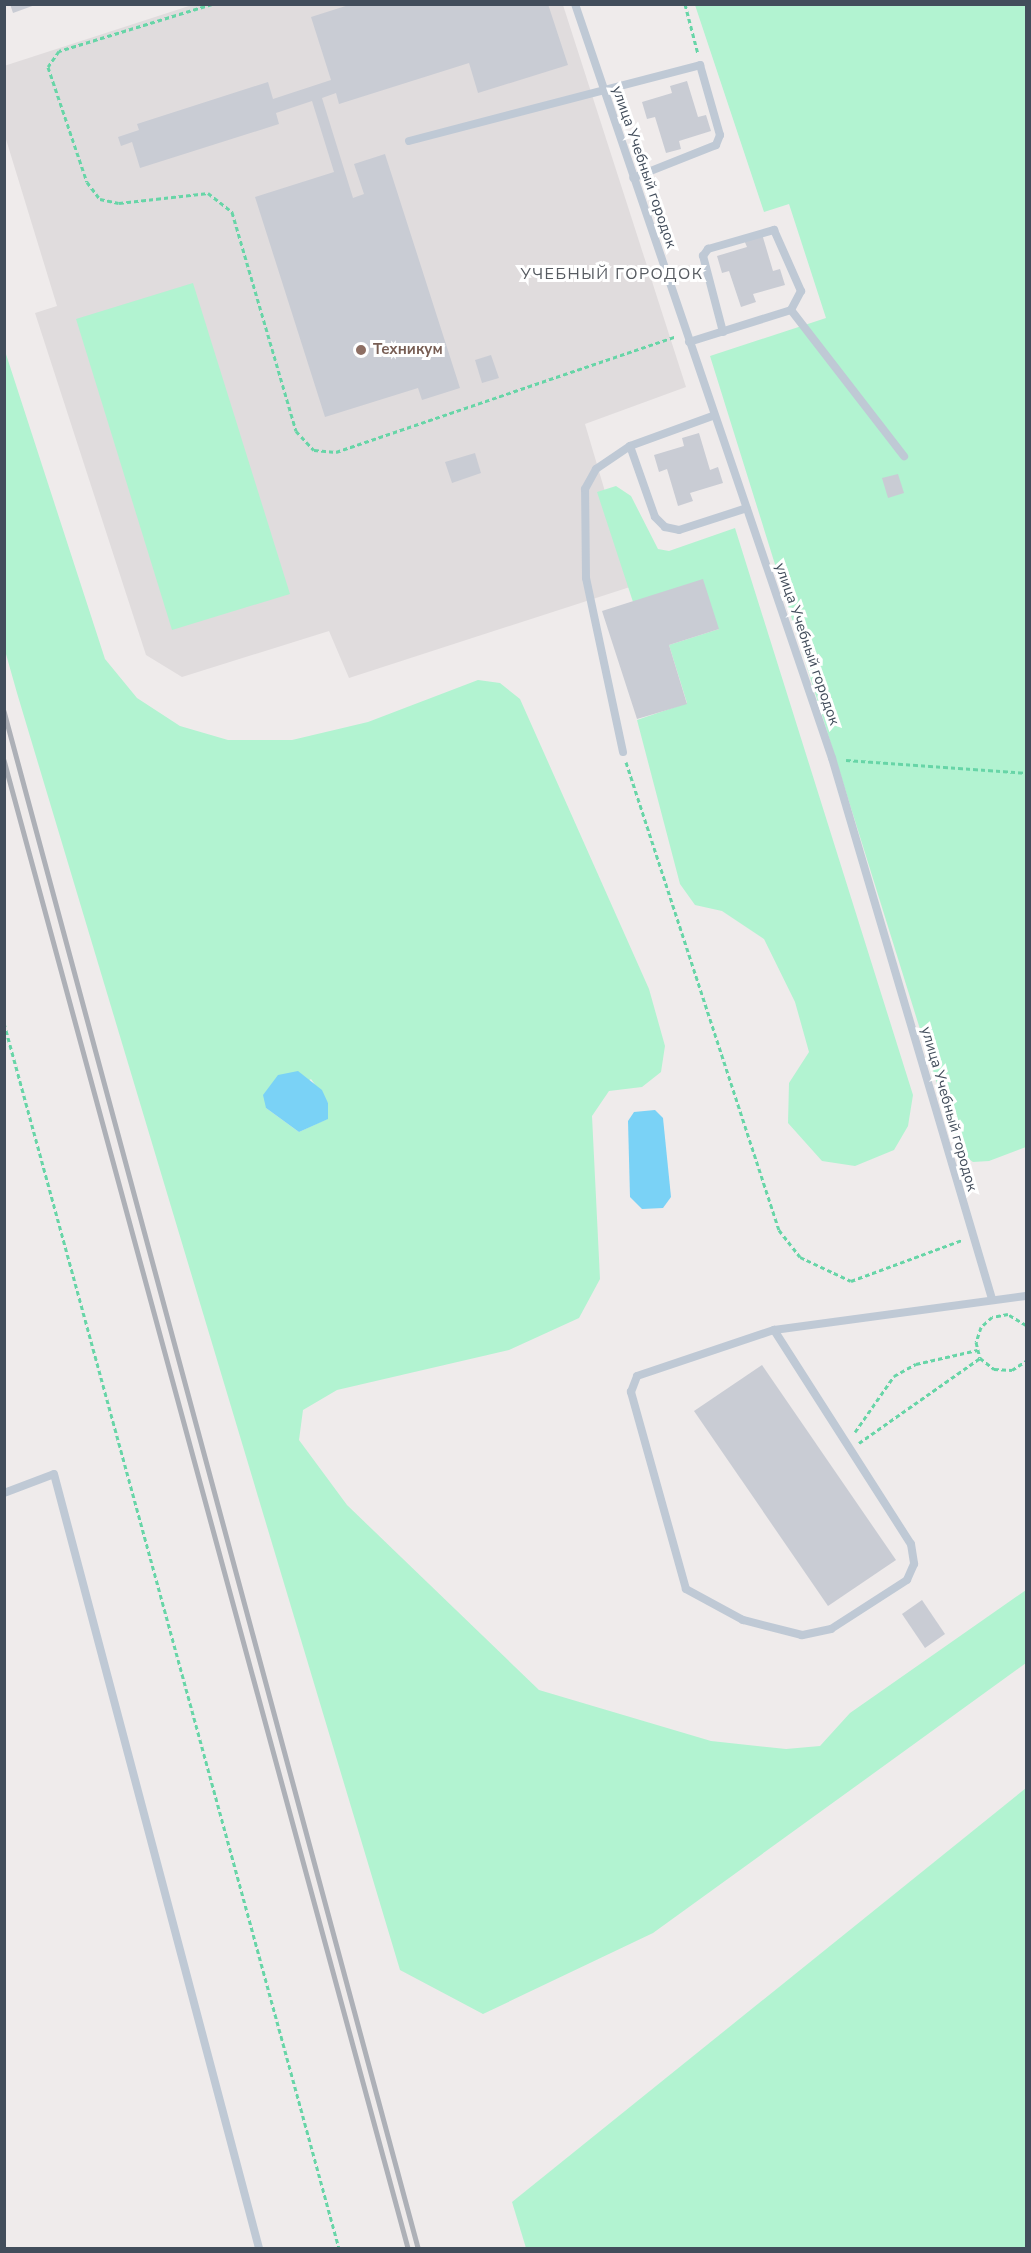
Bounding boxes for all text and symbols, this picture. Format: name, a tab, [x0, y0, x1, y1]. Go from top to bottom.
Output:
street label: улица Учебный городок	[608, 84, 680, 250]
district label: УЧЕБНЫЙ ГОРОДОК	[521, 264, 703, 284]
place label: Техникум	[373, 341, 443, 359]
marker: Техникум	[354, 343, 368, 357]
street label: улица Учебный городок	[771, 561, 843, 727]
street label: улица Учебный городок	[917, 1025, 981, 1193]

